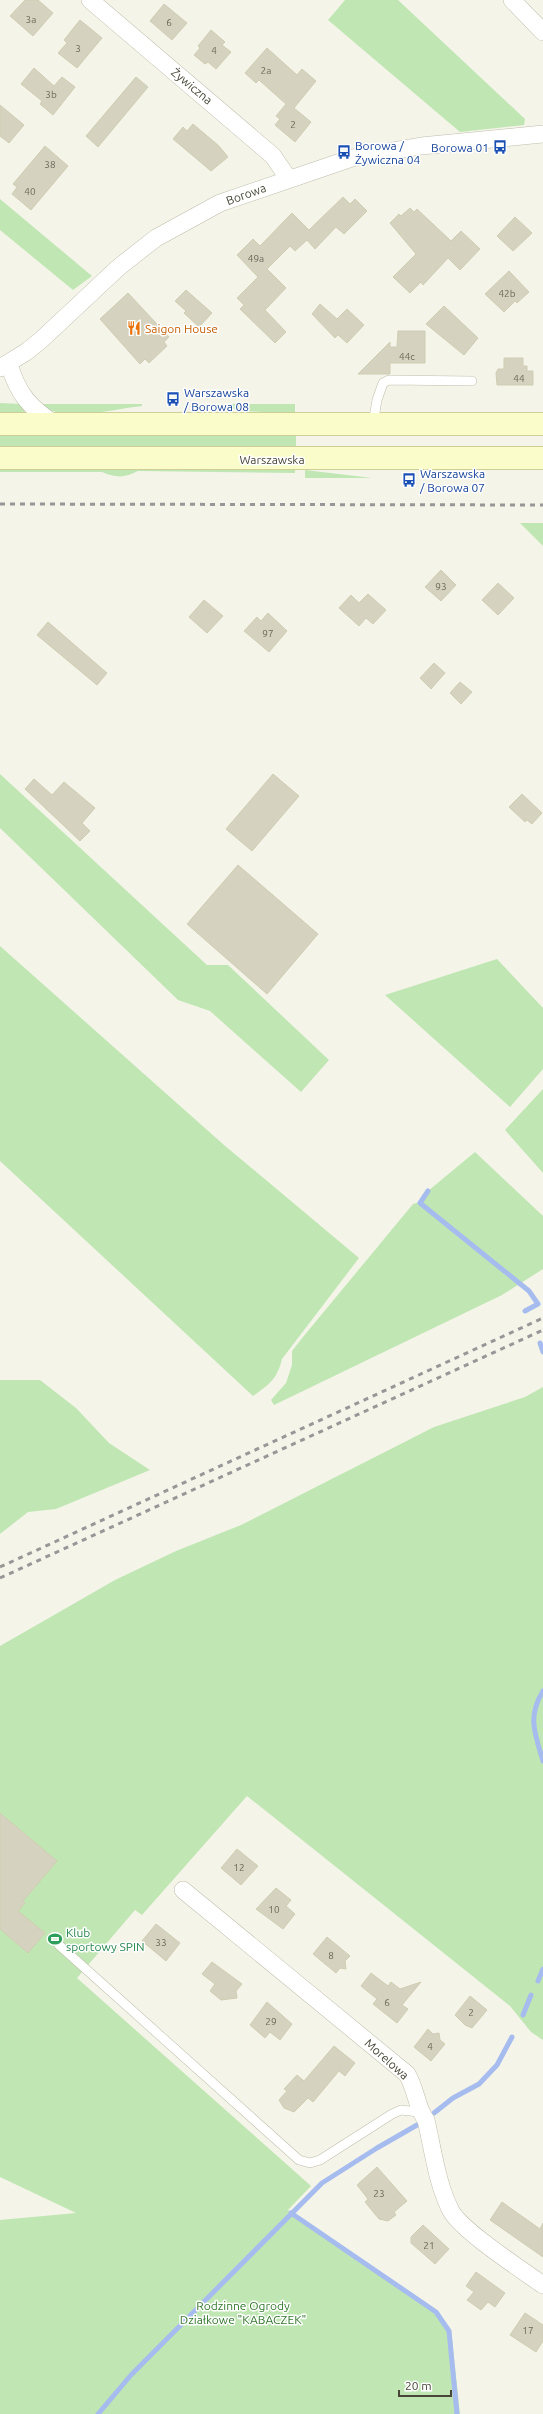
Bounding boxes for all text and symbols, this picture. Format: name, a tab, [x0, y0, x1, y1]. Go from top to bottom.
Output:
house number: 3a	[26, 14, 36, 25]
house number: 6	[166, 17, 172, 28]
house number: 3	[75, 43, 81, 54]
house number: 4	[211, 45, 217, 56]
street label: Żywiczna	[169, 65, 215, 107]
house number: 2a	[261, 65, 271, 76]
house number: 3b	[45, 89, 57, 100]
house number: 2	[290, 119, 296, 130]
place label: Borowa / Żywiczna 04	[355, 139, 421, 166]
bus stop icon: Borowa 01	[492, 139, 508, 155]
place label: Borowa 01	[431, 141, 489, 154]
bus stop icon: Borowa / Żywiczna 04	[336, 144, 352, 160]
house number: 38	[44, 159, 56, 170]
street label: Borowa	[224, 181, 268, 207]
house number: 40	[24, 186, 36, 197]
house number: 49a	[248, 253, 264, 264]
house number: 42b	[498, 288, 516, 299]
restaurant icon: Saigon House	[126, 320, 142, 336]
place label: Saigon House	[145, 322, 218, 335]
house number: 44c	[399, 351, 415, 362]
house number: 44	[513, 373, 525, 384]
place label: Warszawska / Borowa 08	[183, 386, 249, 413]
bus stop icon: Warszawska / Borowa 08	[165, 391, 181, 407]
street label: Warszawska	[239, 453, 305, 466]
place label: Warszawska / Borowa 07	[419, 467, 485, 494]
bus stop icon: Warszawska / Borowa 07	[401, 472, 417, 488]
house number: 93	[435, 581, 447, 592]
house number: 97	[262, 628, 274, 639]
house number: 12	[233, 1862, 245, 1873]
house number: 10	[268, 1904, 280, 1915]
place label: Klub sportowy SPIN	[66, 1926, 145, 1953]
sports icon: Klub sportowy SPIN	[47, 1931, 63, 1947]
house number: 33	[155, 1937, 167, 1948]
house number: 8	[328, 1950, 334, 1961]
house number: 6	[384, 1997, 390, 2008]
house number: 2	[468, 2007, 474, 2018]
house number: 29	[265, 2016, 277, 2027]
street label: Morelowa	[362, 2036, 412, 2082]
house number: 4	[427, 2041, 433, 2052]
house number: 23	[373, 2188, 385, 2199]
house number: 21	[423, 2240, 435, 2251]
park label: Rodzinne Ogrody Działkowe "KABACZEK"	[180, 2299, 306, 2326]
house number: 17	[522, 2325, 534, 2336]
scale bar	[399, 2372, 451, 2398]
text: 20 m	[405, 2379, 432, 2392]

